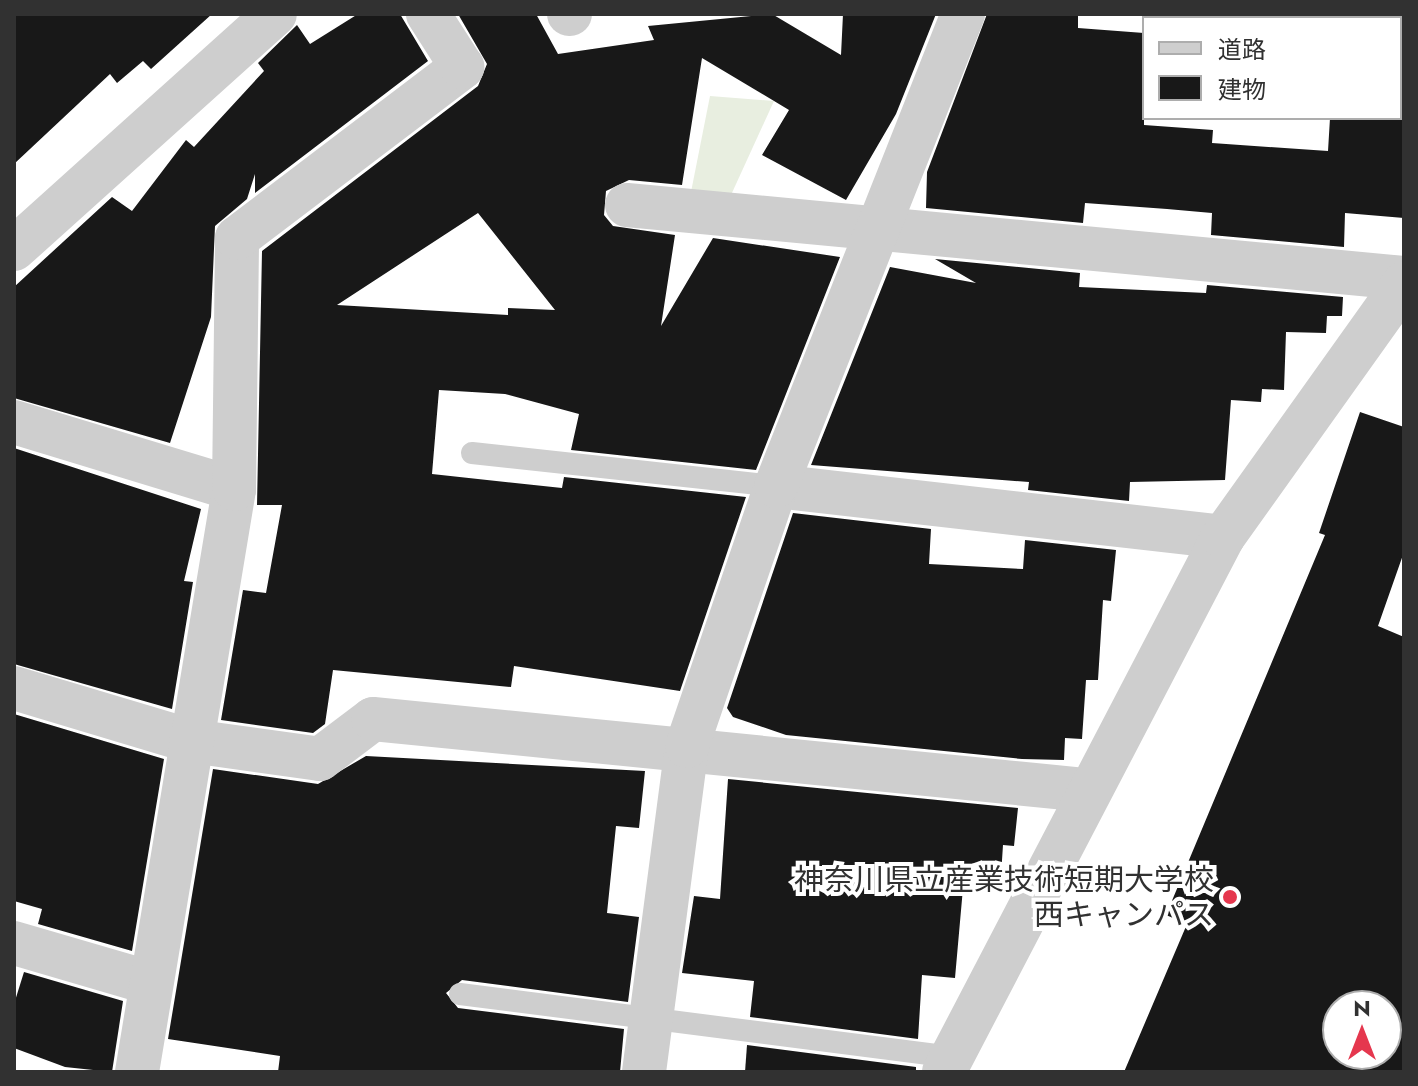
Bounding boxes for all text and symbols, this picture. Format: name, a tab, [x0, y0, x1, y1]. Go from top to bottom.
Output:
legend	[1142, 16, 1402, 120]
text: 道路	[1218, 32, 1266, 67]
text: 建物	[1218, 72, 1266, 107]
place label: 神奈川県立産業技術短期大学校 西キャンパス	[794, 862, 1214, 932]
marker: 神奈川県立産業技術短期大学校 西キャンパス	[1221, 888, 1239, 906]
north arrow	[1322, 990, 1402, 1070]
text: N	[1353, 992, 1371, 1024]

